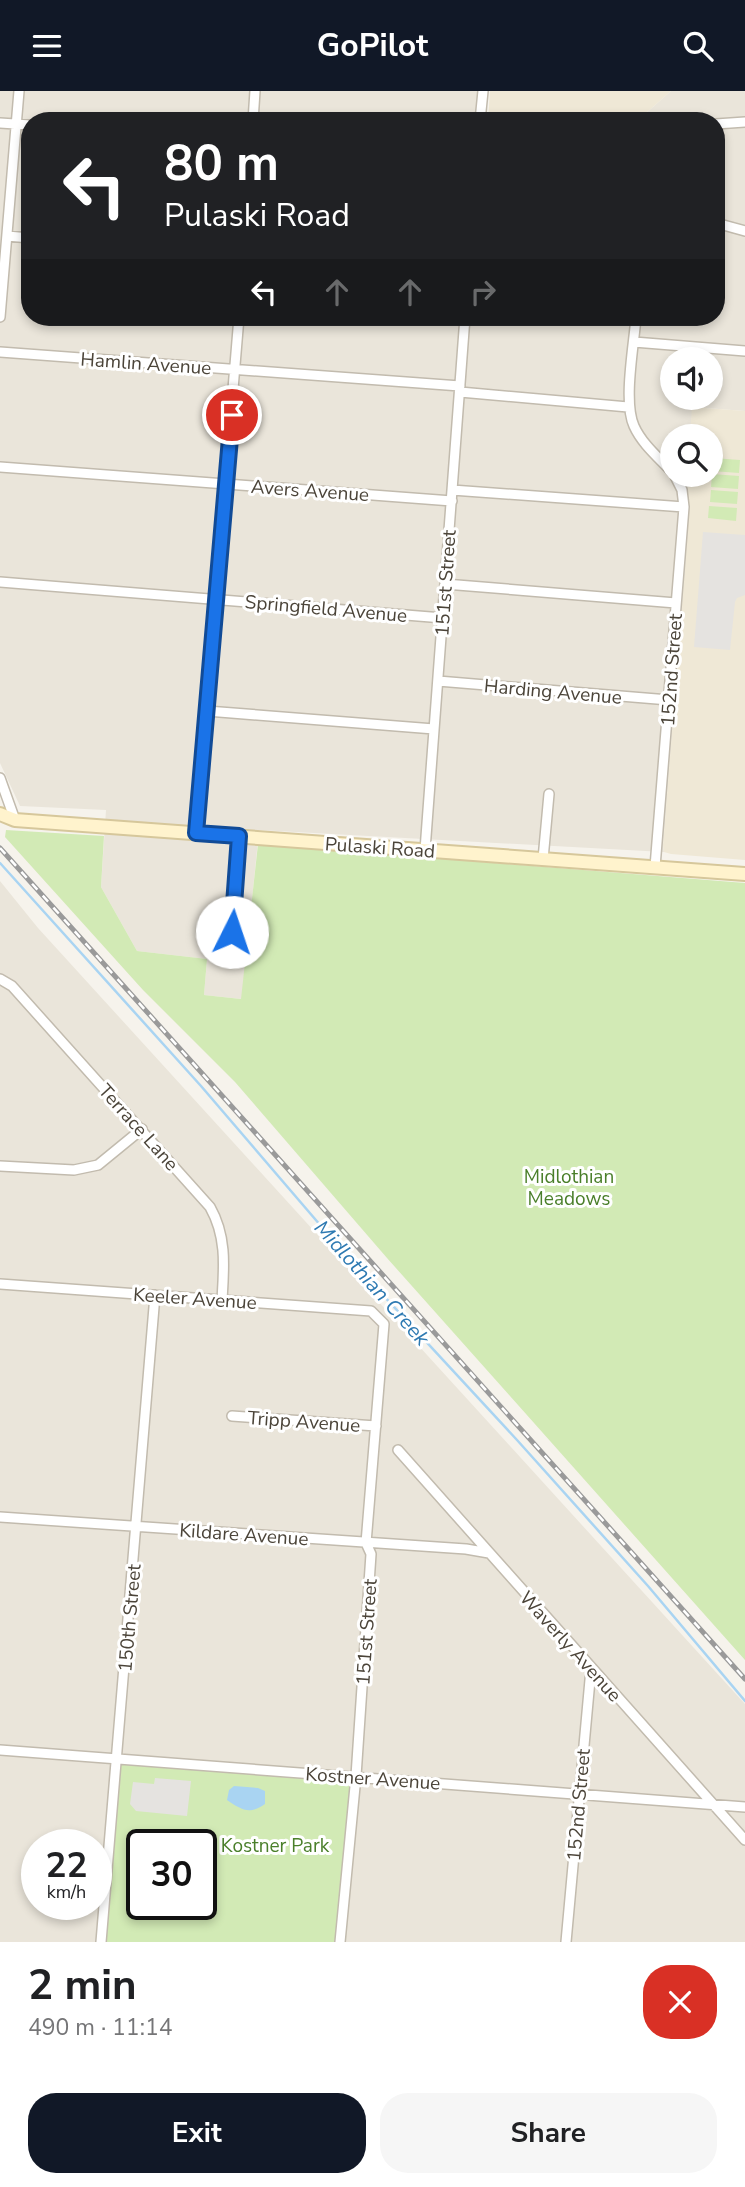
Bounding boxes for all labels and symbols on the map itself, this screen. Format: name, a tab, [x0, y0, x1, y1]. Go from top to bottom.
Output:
street label: Hamlin Avenue	[80, 346, 212, 382]
pin	[202, 385, 262, 445]
street label: Avers Avenue	[250, 474, 370, 508]
street label: 151st Street	[429, 529, 463, 637]
street label: Springfield Avenue	[244, 589, 408, 629]
street label: 152nd Street	[655, 613, 689, 727]
street label: Harding Avenue	[483, 673, 623, 711]
street label: Pulaski Road	[324, 831, 436, 865]
position arrow	[195, 895, 269, 969]
street label: Terrace Lane	[92, 1079, 184, 1177]
park label: Midlothian Meadows	[524, 1164, 614, 1212]
water label: Midlothian Creek	[308, 1214, 436, 1352]
street label: Keeler Avenue	[132, 1282, 258, 1316]
street label: Tripp Avenue	[247, 1405, 361, 1439]
street label: Kildare Avenue	[179, 1518, 309, 1552]
street label: 150th Street	[112, 1563, 148, 1673]
street label: 151st Street	[350, 1578, 384, 1686]
street label: Waverly Avenue	[513, 1586, 627, 1708]
street label: 152nd Street	[561, 1747, 597, 1862]
street label: Kostner Avenue	[305, 1761, 441, 1797]
speed limit sign: 30	[126, 1829, 217, 1920]
park label: Kostner Park	[221, 1833, 330, 1859]

